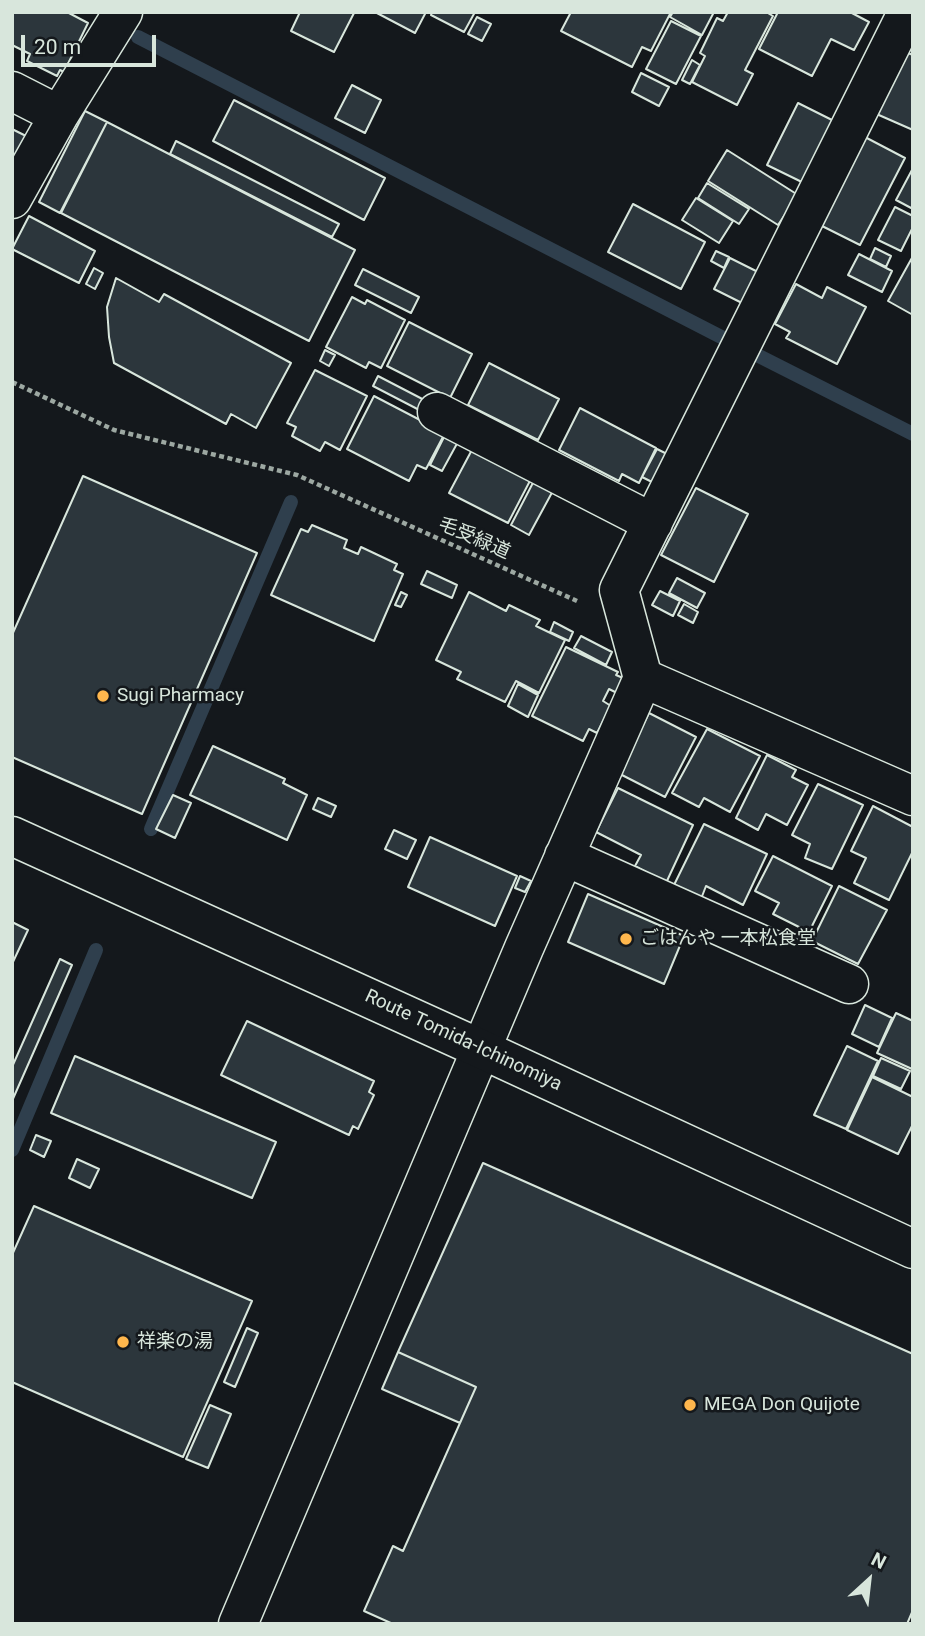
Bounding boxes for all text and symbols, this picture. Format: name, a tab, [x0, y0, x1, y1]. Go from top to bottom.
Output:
scale bar	[24, 21, 159, 65]
text: 20 m	[34, 35, 81, 59]
street label: 毛受緑道	[435, 513, 513, 565]
place label: Sugi Pharmacy	[117, 685, 244, 707]
marker: Sugi Pharmacy	[95, 688, 111, 704]
place label: ごはんや 一本松食堂	[640, 928, 816, 950]
marker: ごはんや 一本松食堂	[618, 931, 634, 947]
street label: Route Tomida-Ichinomiya	[361, 985, 565, 1097]
place label: 祥楽の湯	[137, 1331, 213, 1353]
marker: 祥楽の湯	[115, 1334, 131, 1350]
place label: MEGA Don Quijote	[704, 1394, 860, 1416]
marker: MEGA Don Quijote	[682, 1397, 698, 1413]
north arrow	[834, 1545, 904, 1615]
text: N	[868, 1548, 890, 1574]

